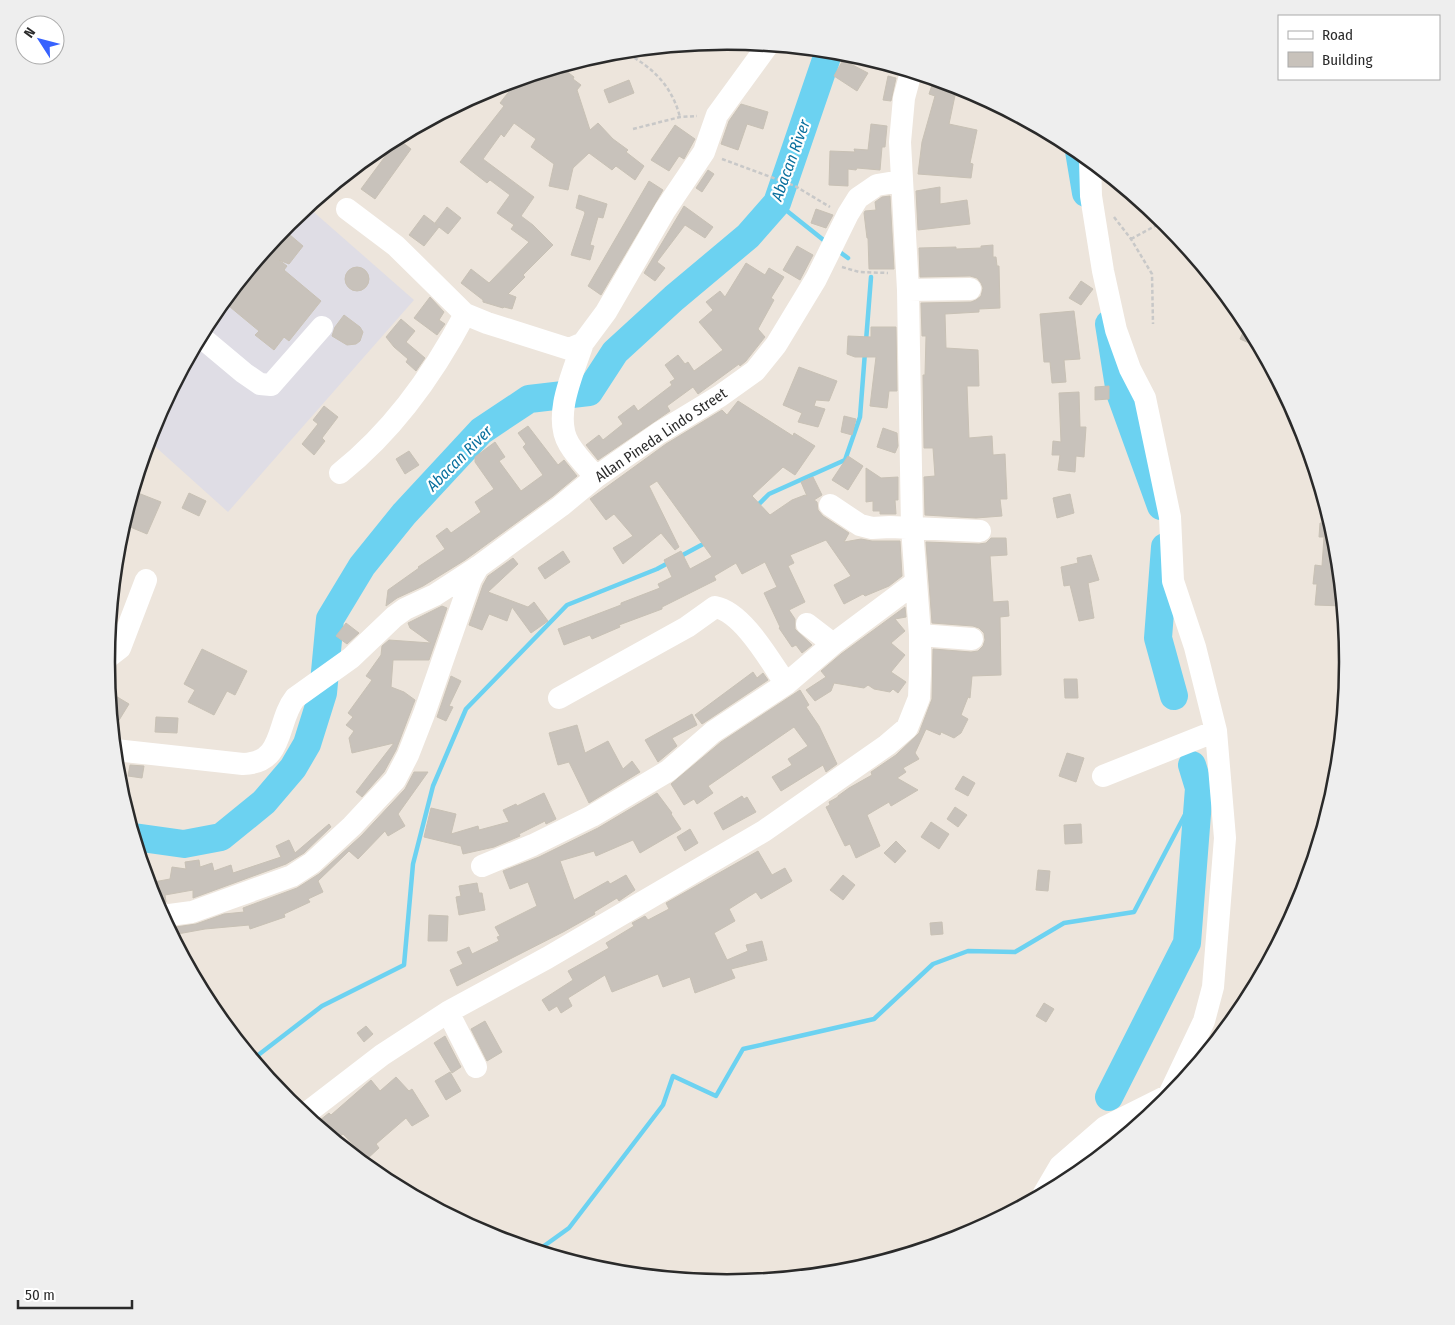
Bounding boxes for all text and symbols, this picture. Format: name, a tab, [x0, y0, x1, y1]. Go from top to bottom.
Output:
north arrow	[15, 15, 65, 65]
legend	[1278, 15, 1440, 80]
text: N	[21, 24, 39, 41]
text: Road	[1322, 26, 1353, 44]
text: Building	[1322, 51, 1373, 69]
water label: Abacan River	[767, 117, 814, 204]
street label: Allan Pineda Lindo Street	[592, 384, 730, 486]
water label: Abacan River	[422, 421, 496, 496]
scale bar	[18, 1278, 131, 1310]
text: 50 m	[25, 1286, 55, 1304]

